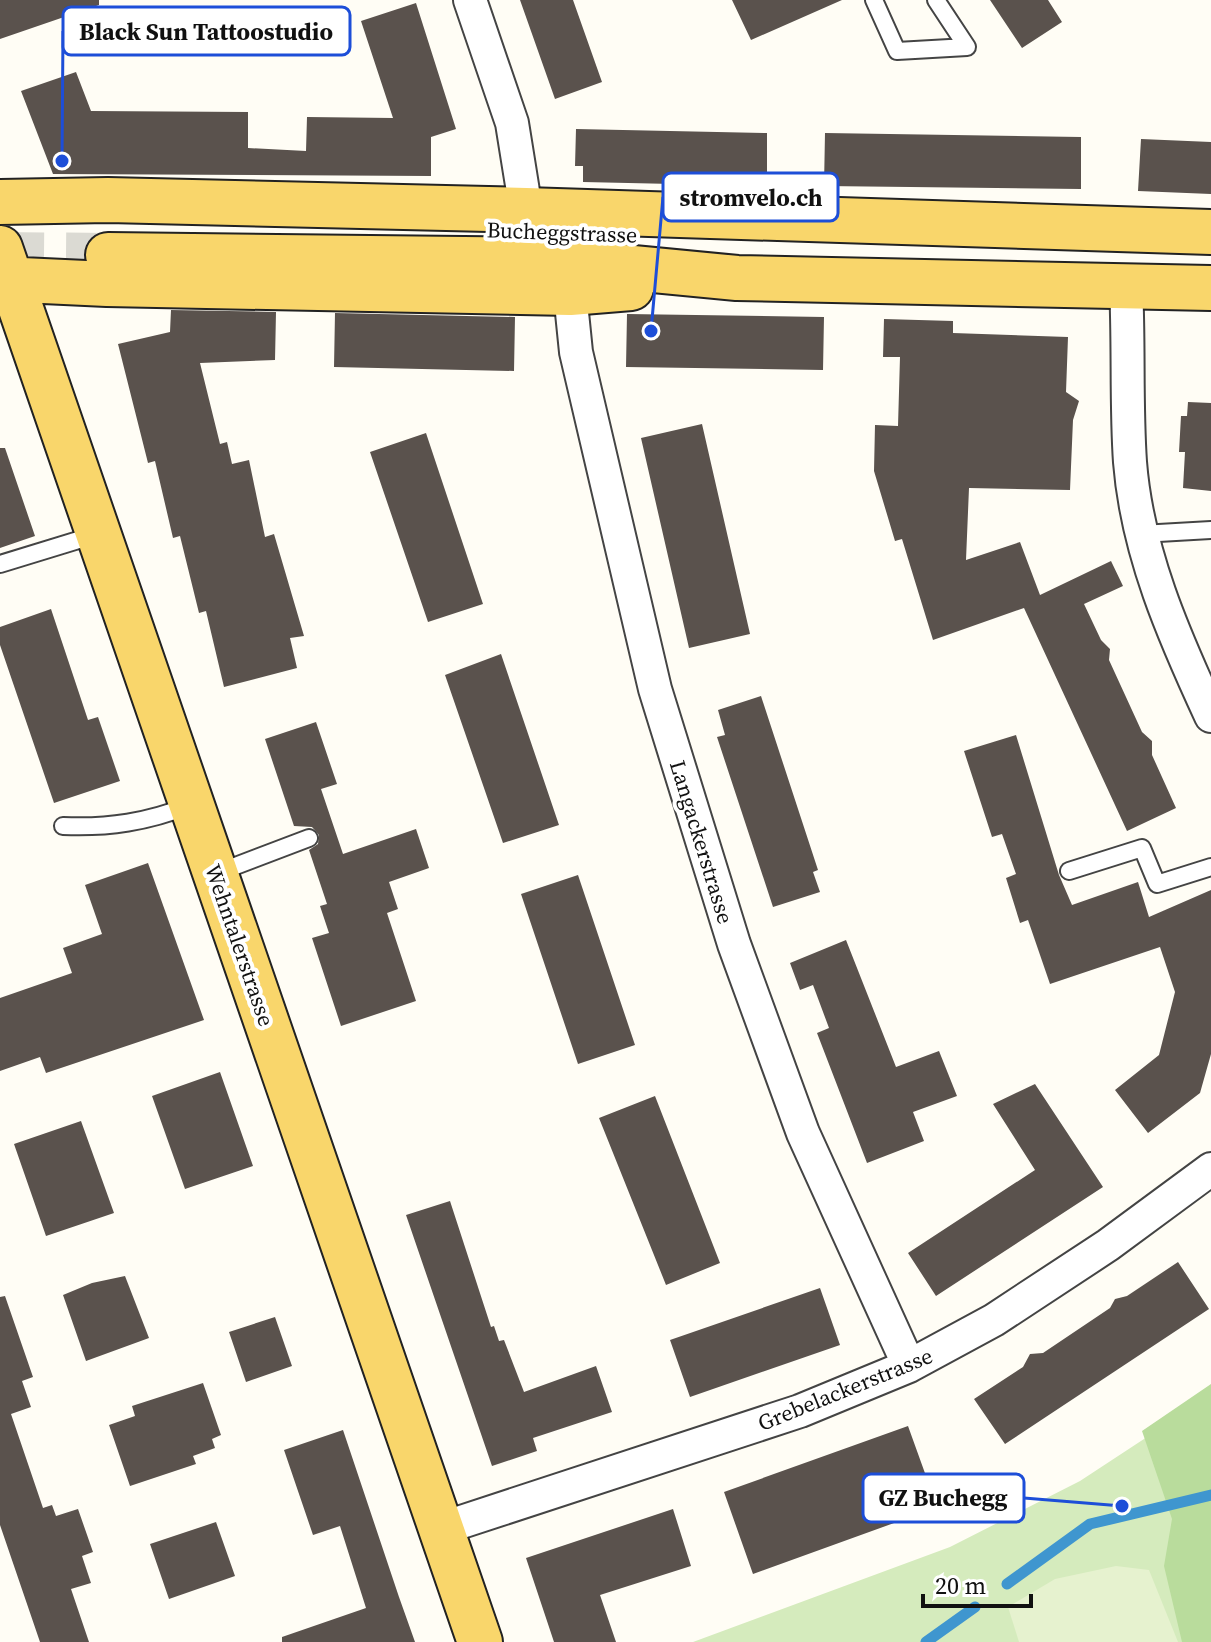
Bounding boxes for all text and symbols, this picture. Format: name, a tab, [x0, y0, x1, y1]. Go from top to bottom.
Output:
callout: Black Sun Tattoostudio	[63, 7, 350, 55]
text: Black Sun Tattoostudio	[79, 15, 333, 48]
callout: stromvelo.ch	[663, 173, 838, 221]
text: stromvelo.ch	[680, 181, 823, 214]
street label: Bucheggstrasse	[486, 214, 638, 250]
street label: Langackerstrasse	[663, 757, 741, 927]
street label: Wehntalerstrasse	[198, 860, 282, 1030]
street label: Grebelackerstrasse	[753, 1340, 937, 1438]
callout: GZ Buchegg	[863, 1474, 1024, 1522]
text: GZ Buchegg	[879, 1481, 1007, 1514]
scale bar	[923, 1558, 1031, 1608]
text: 20 m	[935, 1569, 986, 1602]

